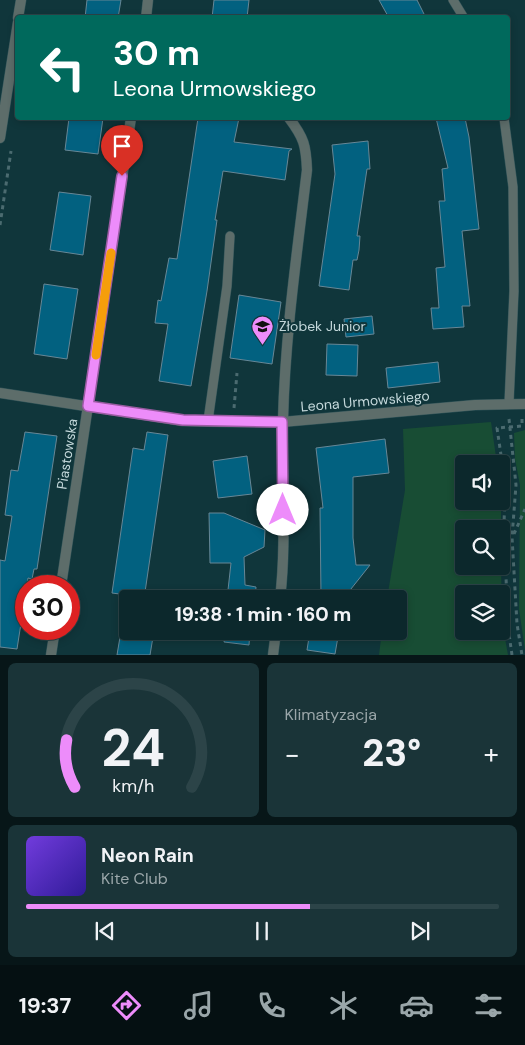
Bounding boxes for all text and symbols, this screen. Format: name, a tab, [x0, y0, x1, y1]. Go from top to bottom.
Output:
text: 30 m	[113, 30, 200, 76]
icon: left	[30, 35, 95, 100]
text: Leona Urmowskiego	[113, 74, 316, 103]
pin	[101, 125, 143, 176]
icon: arrive	[108, 132, 136, 160]
school or university icon: Żłobek Junior	[251, 314, 275, 345]
place label: Żłobek Junior	[279, 317, 366, 335]
street label: Leona Urmowskiego	[300, 386, 430, 416]
street label: Piastowska	[53, 417, 81, 491]
map controls	[455, 455, 510, 640]
button: sound	[455, 455, 510, 510]
position arrow	[256, 483, 308, 535]
button: search	[455, 520, 510, 575]
speed limit sign: 30	[15, 575, 80, 640]
button: layers	[455, 585, 510, 640]
text: 19:38 · 1 min · 160 m	[175, 602, 351, 627]
text: Klimatyzacja	[285, 704, 377, 725]
text: 24	[102, 714, 165, 782]
text: 23°	[362, 728, 421, 778]
text: −	[285, 736, 300, 773]
text: +	[484, 736, 499, 773]
text: km/h	[112, 774, 154, 798]
text: Neon Rain	[101, 843, 194, 868]
text: Kite Club	[101, 868, 168, 889]
icon: previous	[91, 917, 119, 945]
icon: pause	[248, 917, 276, 945]
icon: next	[406, 917, 434, 945]
icon: directions	[109, 988, 144, 1023]
icon: music	[181, 988, 216, 1023]
icon: phone	[254, 988, 289, 1023]
icon: climate	[326, 988, 361, 1023]
icon: car	[399, 988, 434, 1023]
icon: filters	[471, 988, 506, 1023]
text: 19:37	[19, 991, 71, 1020]

